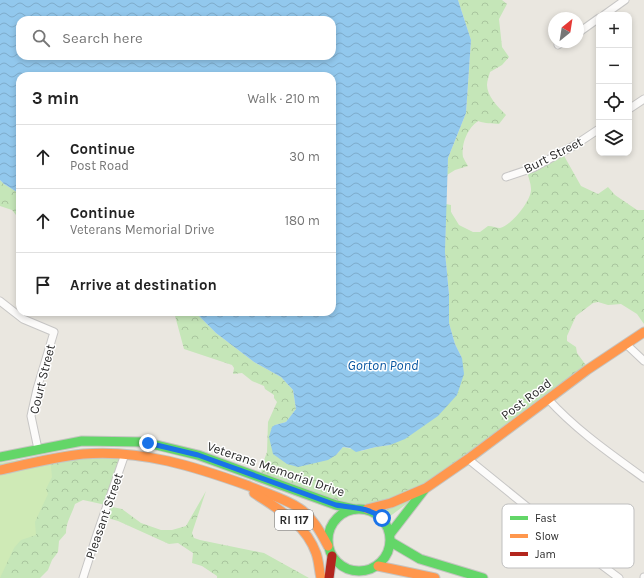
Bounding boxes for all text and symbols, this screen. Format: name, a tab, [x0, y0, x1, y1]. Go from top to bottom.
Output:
north arrow	[548, 12, 584, 48]
map controls	[596, 12, 632, 156]
button: +	[596, 12, 632, 48]
search box	[16, 16, 336, 60]
icon: search	[30, 27, 52, 49]
text: Search here	[62, 29, 143, 47]
button: −	[596, 48, 632, 84]
button: locate	[596, 84, 632, 120]
text: 3 min	[32, 88, 79, 108]
text: Walk · 210 m	[247, 91, 320, 106]
button: layers	[596, 120, 632, 156]
street label: Burt Street	[521, 134, 585, 176]
text: Continue	[70, 140, 135, 158]
icon: ahead	[32, 146, 54, 168]
text: 30 m	[289, 149, 320, 164]
text: Post Road	[70, 158, 129, 173]
text: Continue	[70, 204, 135, 222]
icon: ahead	[32, 210, 54, 232]
text: 180 m	[285, 213, 320, 228]
text: Veterans Memorial Drive	[70, 222, 215, 237]
icon: arrive	[32, 274, 54, 296]
text: Arrive at destination	[70, 276, 217, 294]
street label: Court Street	[26, 342, 58, 415]
water label: Gorton Pond	[348, 357, 419, 374]
street label: Post Road	[498, 375, 554, 423]
route end	[139, 434, 157, 452]
street label: Veterans Memorial Drive	[205, 438, 347, 500]
street label: Pleasant Street	[82, 471, 126, 561]
legend	[502, 504, 634, 568]
route start	[373, 509, 391, 527]
road number: RI 117	[275, 510, 313, 530]
text: Fast	[535, 512, 556, 525]
text: Slow	[535, 530, 559, 543]
text: Jam	[535, 548, 556, 561]

